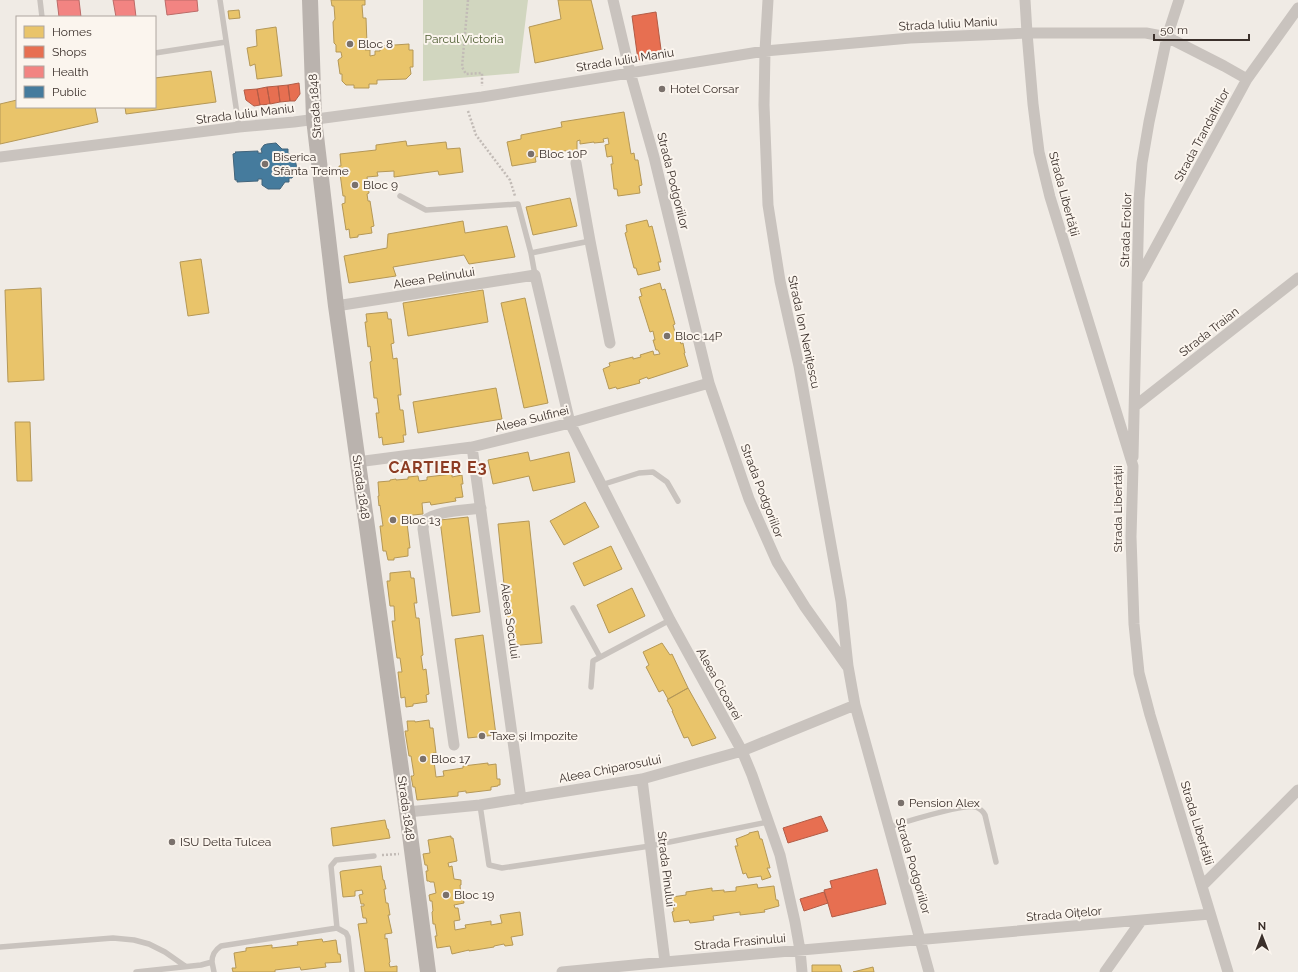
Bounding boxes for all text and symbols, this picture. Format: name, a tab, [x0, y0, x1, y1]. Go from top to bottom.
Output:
street label: Strada Iuliu Maniu	[898, 14, 998, 34]
legend	[16, 16, 156, 108]
scale bar	[1154, 16, 1249, 42]
text: 50 m	[1160, 23, 1188, 37]
text: Homes	[52, 25, 92, 39]
park label: Parcul Victoria	[425, 32, 504, 46]
place label: Bloc 8	[358, 37, 393, 51]
marker: Bloc 8	[345, 39, 355, 49]
text: Shops	[52, 45, 87, 59]
street label: Strada Iuliu Maniu	[575, 45, 675, 75]
text: Health	[52, 65, 89, 79]
street label: Strada 1848	[306, 73, 324, 139]
place label: Hotel Corsar	[670, 82, 740, 96]
marker: Hotel Corsar	[657, 84, 667, 94]
text: Public	[52, 85, 87, 99]
street label: Strada Trandafirilor	[1171, 85, 1233, 184]
street label: Strada Iuliu Maniu	[195, 101, 295, 127]
street label: Strada Podgoriilor	[654, 131, 692, 232]
place label: Bloc 10P	[539, 147, 588, 161]
marker: Bloc 10P	[526, 149, 536, 159]
place label: Biserica Sfânta Treime	[273, 150, 349, 178]
street label: Strada Libertății	[1046, 150, 1082, 238]
marker: Biserica Sfânta Treime	[260, 159, 270, 169]
place label: Bloc 9	[363, 178, 398, 192]
marker: Bloc 9	[350, 180, 360, 190]
street label: Strada Eroilor	[1118, 192, 1134, 268]
street label: Aleea Pelinului	[392, 265, 476, 291]
street label: Strada Ion Nenițescu	[785, 274, 823, 390]
street label: Strada Traian	[1176, 304, 1242, 360]
place label: Bloc 14P	[675, 329, 723, 343]
marker: Bloc 14P	[662, 331, 672, 341]
street label: Aleea Sulfinei	[494, 403, 570, 435]
street label: Strada Podgoriilor	[738, 442, 787, 541]
street label: Strada 1848	[350, 454, 372, 520]
district label: CARTIER E3	[388, 458, 488, 477]
street label: Strada Libertății	[1111, 465, 1125, 553]
place label: Bloc 13	[401, 513, 441, 527]
marker: Bloc 13	[388, 515, 398, 525]
street label: Aleea Socului	[498, 582, 522, 660]
street label: Aleea Cicoarei	[694, 646, 744, 722]
place label: Taxe și Impozite	[490, 729, 578, 743]
marker: Taxe și Impozite	[477, 731, 487, 741]
place label: Bloc 17	[431, 752, 471, 766]
street label: Aleea Chiparosului	[558, 752, 662, 786]
marker: Bloc 17	[418, 754, 428, 764]
street label: Strada 1848	[395, 775, 417, 841]
street label: Strada Libertății	[1178, 779, 1216, 867]
place label: Pension Alex	[909, 796, 980, 810]
marker: Pension Alex	[896, 798, 906, 808]
street label: Strada Podgoriilor	[893, 816, 934, 917]
street label: Strada Pinului	[654, 830, 678, 908]
place label: ISU Delta Tulcea	[180, 835, 271, 849]
marker: ISU Delta Tulcea	[167, 837, 177, 847]
place label: Bloc 19	[454, 888, 494, 902]
marker: Bloc 19	[441, 890, 451, 900]
street label: Strada Oițelor	[1025, 904, 1103, 924]
north arrow	[1242, 916, 1282, 956]
text: N	[1258, 920, 1266, 933]
street label: Strada Frasinului	[694, 931, 786, 953]

